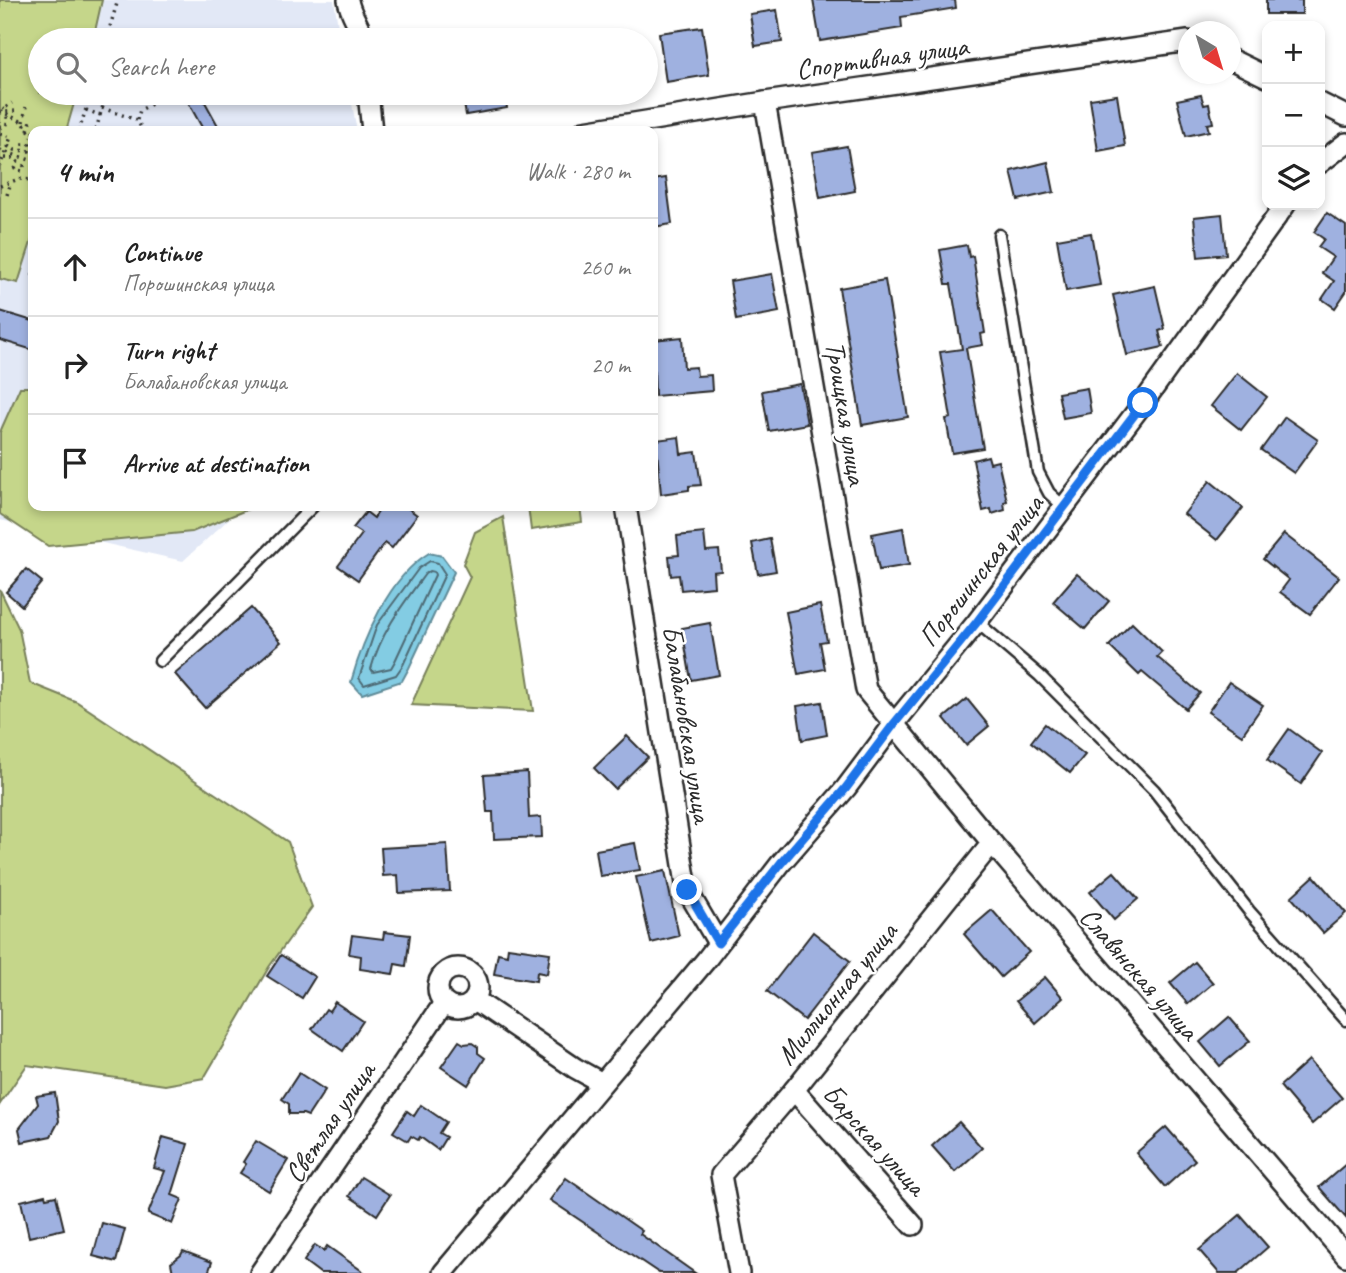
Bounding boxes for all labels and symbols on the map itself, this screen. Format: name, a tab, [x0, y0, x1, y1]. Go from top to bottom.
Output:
north arrow	[1178, 21, 1241, 84]
street label: Спортивная улица	[794, 28, 972, 87]
street label: Троицкая улица	[818, 339, 875, 489]
route start	[1127, 387, 1158, 418]
street label: Порошинская улица	[910, 486, 1052, 653]
street label: Балабановская улица	[655, 623, 721, 828]
route end	[671, 874, 702, 905]
street label: Славянская улица	[1072, 900, 1208, 1048]
street label: Миллионная улица	[768, 914, 906, 1072]
street label: Светлая улица	[276, 1053, 384, 1189]
street label: Барская улица	[815, 1076, 936, 1204]

